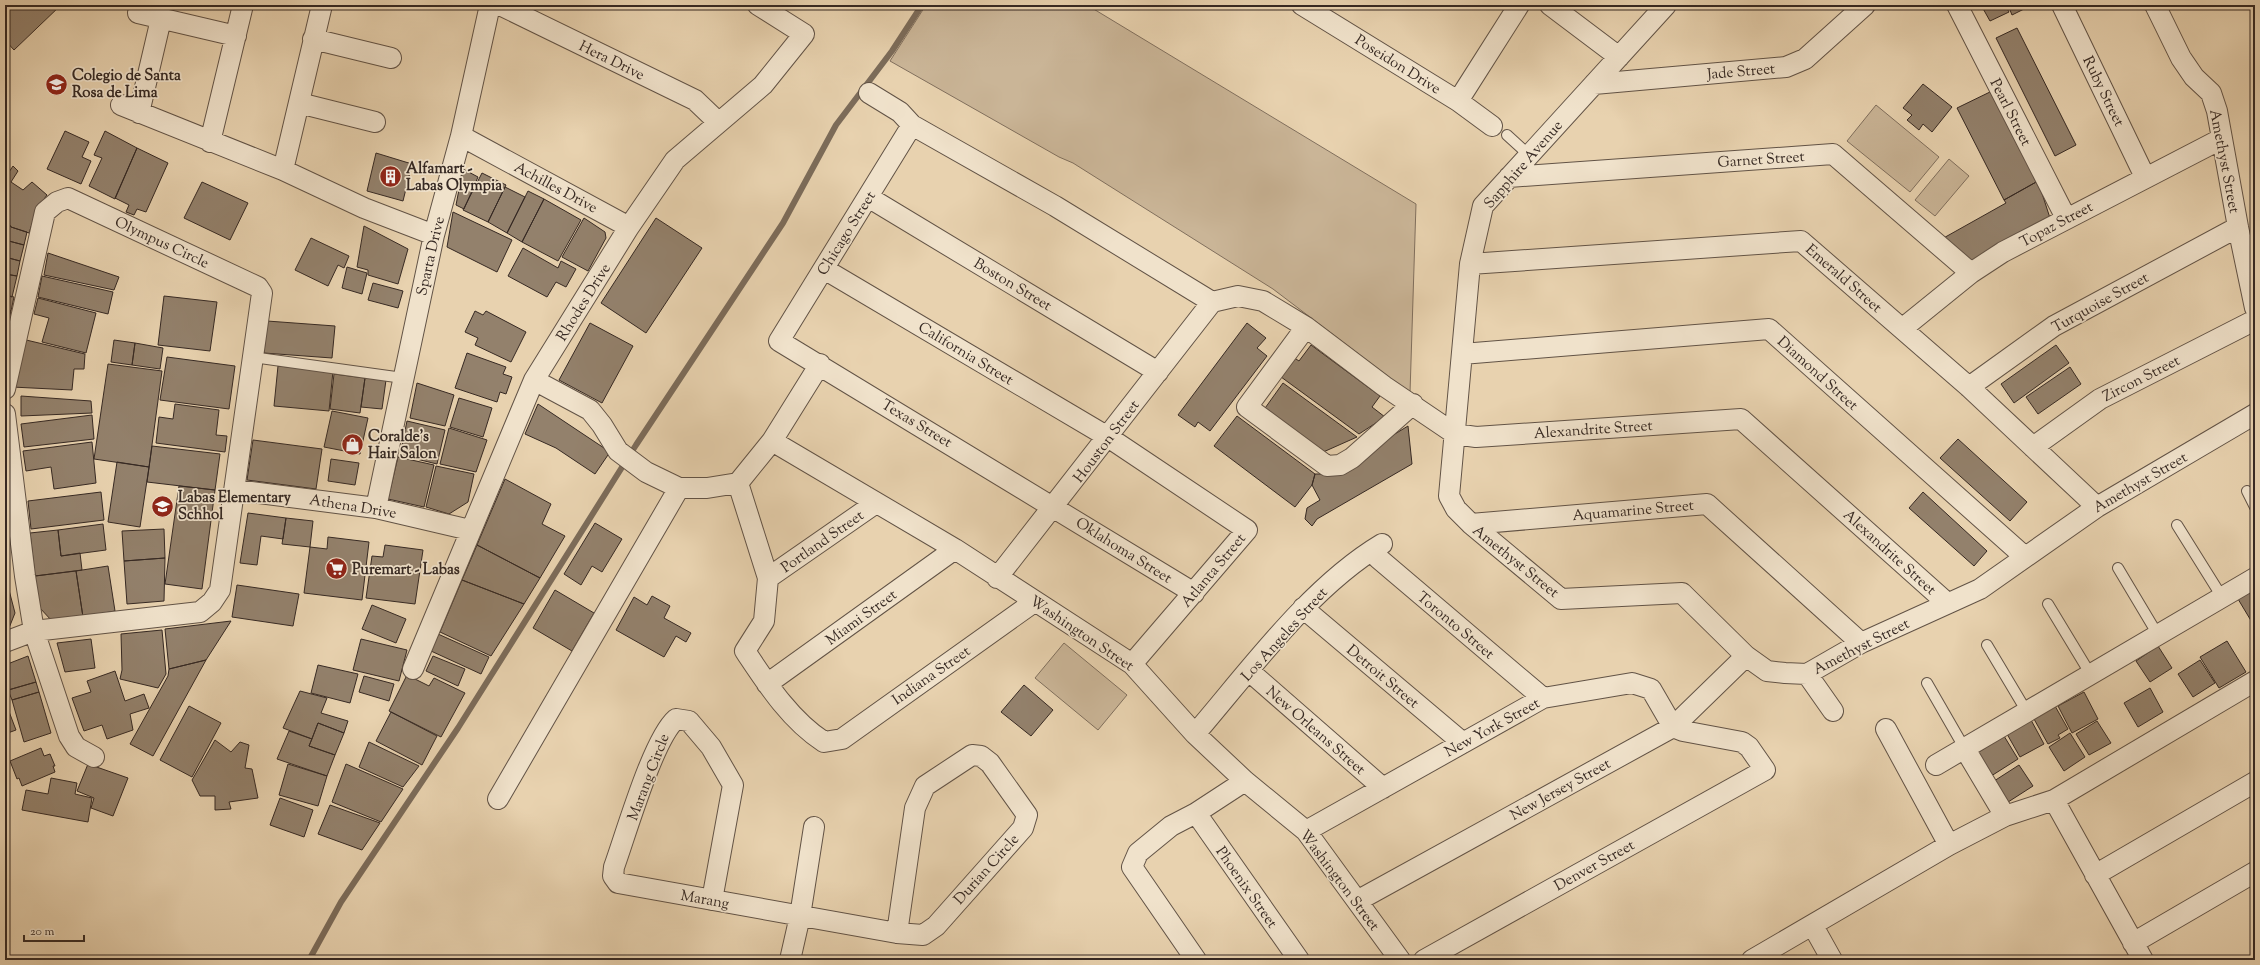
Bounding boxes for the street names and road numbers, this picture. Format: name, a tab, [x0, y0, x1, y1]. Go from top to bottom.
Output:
street label: Poseidon Drive	[1350, 30, 1444, 100]
street label: Hera Drive	[575, 36, 648, 86]
street label: Ruby Street	[2077, 53, 2129, 130]
street label: Jade Street	[1705, 59, 1776, 86]
street label: Pearl Street	[1984, 75, 2036, 150]
street label: Amethyst Street	[2203, 107, 2244, 215]
street label: Sapphire Avenue	[1480, 116, 1568, 214]
street label: Garnet Street	[1717, 147, 1805, 174]
street label: Achilles Drive	[510, 158, 601, 219]
street label: Chicago Street	[813, 188, 882, 280]
street label: Topaz Street	[2016, 197, 2097, 253]
street label: Olympus Circle	[111, 212, 212, 274]
street label: Sparta Drive	[412, 215, 451, 298]
street label: Emerald Street	[1800, 240, 1886, 318]
street label: Boston Street	[969, 254, 1055, 317]
street label: Rhodes Drive	[552, 260, 617, 346]
street label: Turquoise Street	[2049, 268, 2153, 339]
street label: California Street	[914, 317, 1017, 391]
street label: Diamond Street	[1772, 332, 1862, 416]
street label: Zircon Street	[2099, 351, 2184, 408]
street label: Texas Street	[877, 395, 956, 454]
street label: Houston Street	[1069, 396, 1145, 488]
street label: Alexandrite Street	[1533, 416, 1653, 445]
street label: Amethyst Street	[2090, 448, 2192, 519]
street label: Athena Drive	[308, 490, 398, 525]
street label: Aquamarine Street	[1572, 496, 1695, 527]
street label: Alexandrite Street	[1838, 505, 1940, 601]
street label: Portland Street	[777, 506, 869, 579]
street label: Oklahoma Street	[1071, 513, 1175, 589]
street label: Amethyst Street	[1467, 521, 1563, 604]
street label: Atlanta Street	[1177, 529, 1251, 613]
street label: Los Angeles Street	[1237, 583, 1333, 687]
street label: Miami Street	[822, 585, 902, 651]
street label: Toronto Street	[1412, 587, 1498, 665]
street label: Washington Street	[1025, 591, 1138, 677]
street label: Amethyst Street	[1810, 614, 1913, 681]
street label: Detroit Street	[1341, 641, 1423, 714]
street label: Indiana Street	[889, 642, 975, 711]
street label: New Orleans Street	[1261, 682, 1369, 780]
street label: New York Street	[1441, 693, 1544, 763]
street label: Marang Circle	[623, 731, 676, 824]
street label: New Jersey Street	[1507, 754, 1615, 827]
street label: Washington Street	[1294, 826, 1384, 936]
street label: Durian Circle	[950, 830, 1025, 910]
street label: Denver Street	[1551, 835, 1639, 897]
street label: Phoenix Street	[1210, 843, 1282, 933]
street label: Marang	[679, 886, 731, 915]

